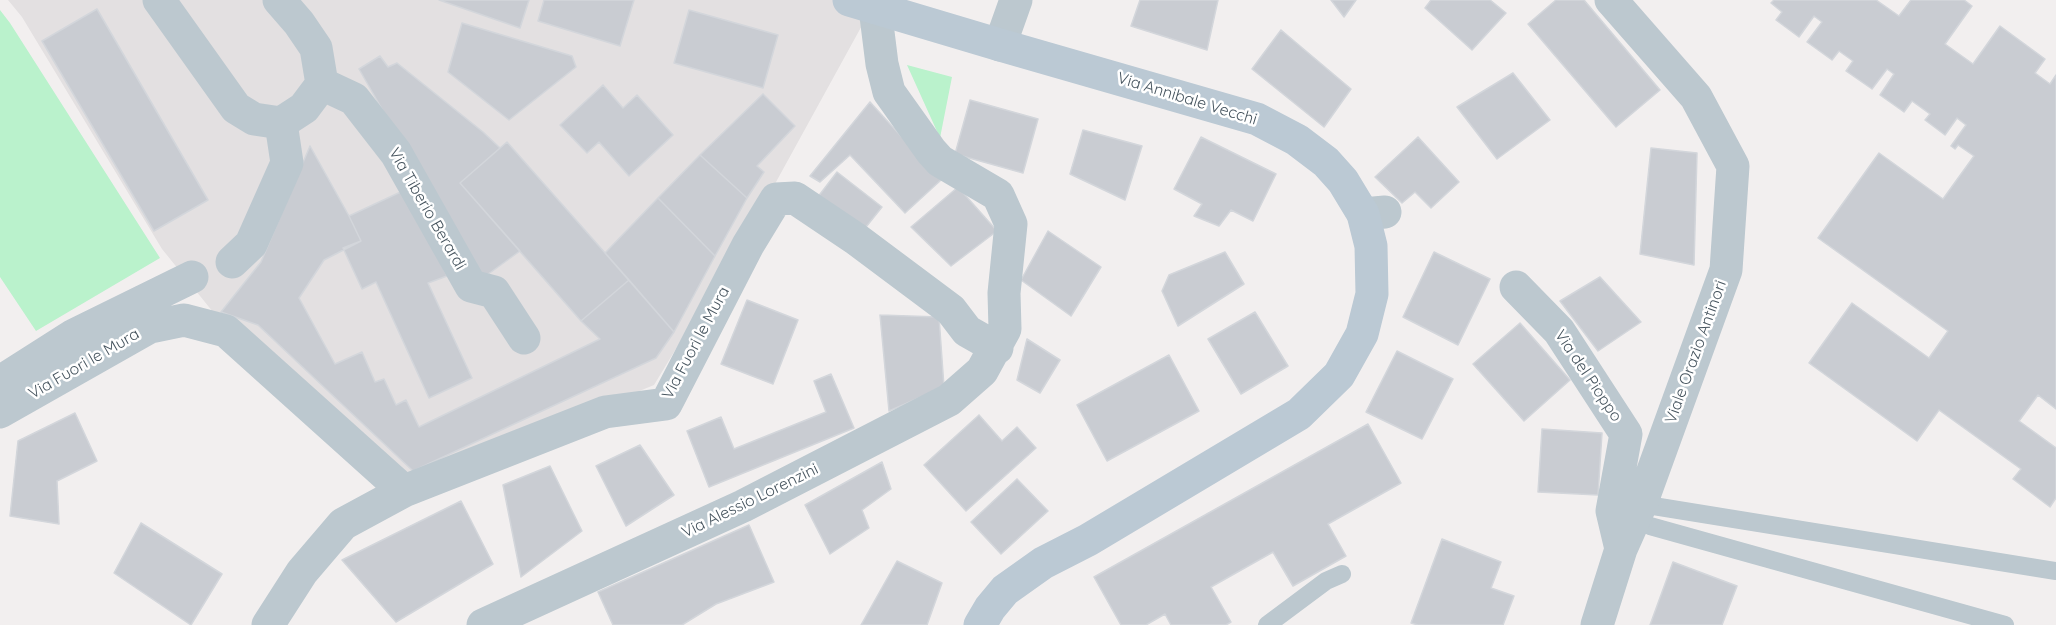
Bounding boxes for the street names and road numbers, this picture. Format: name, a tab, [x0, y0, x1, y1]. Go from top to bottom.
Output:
street label: Via Annibale Vecchi	[1115, 69, 1259, 129]
street label: Via Tiberio Berardi	[384, 145, 470, 273]
street label: Viale Orazio Antinori	[1661, 278, 1731, 426]
street label: Via Fuori le Mura	[658, 283, 734, 403]
street label: Via Fuori le Mura	[25, 325, 143, 403]
street label: Via del Pioppo	[1550, 326, 1626, 426]
street label: Via Alessio Lorenzini	[679, 460, 821, 542]

